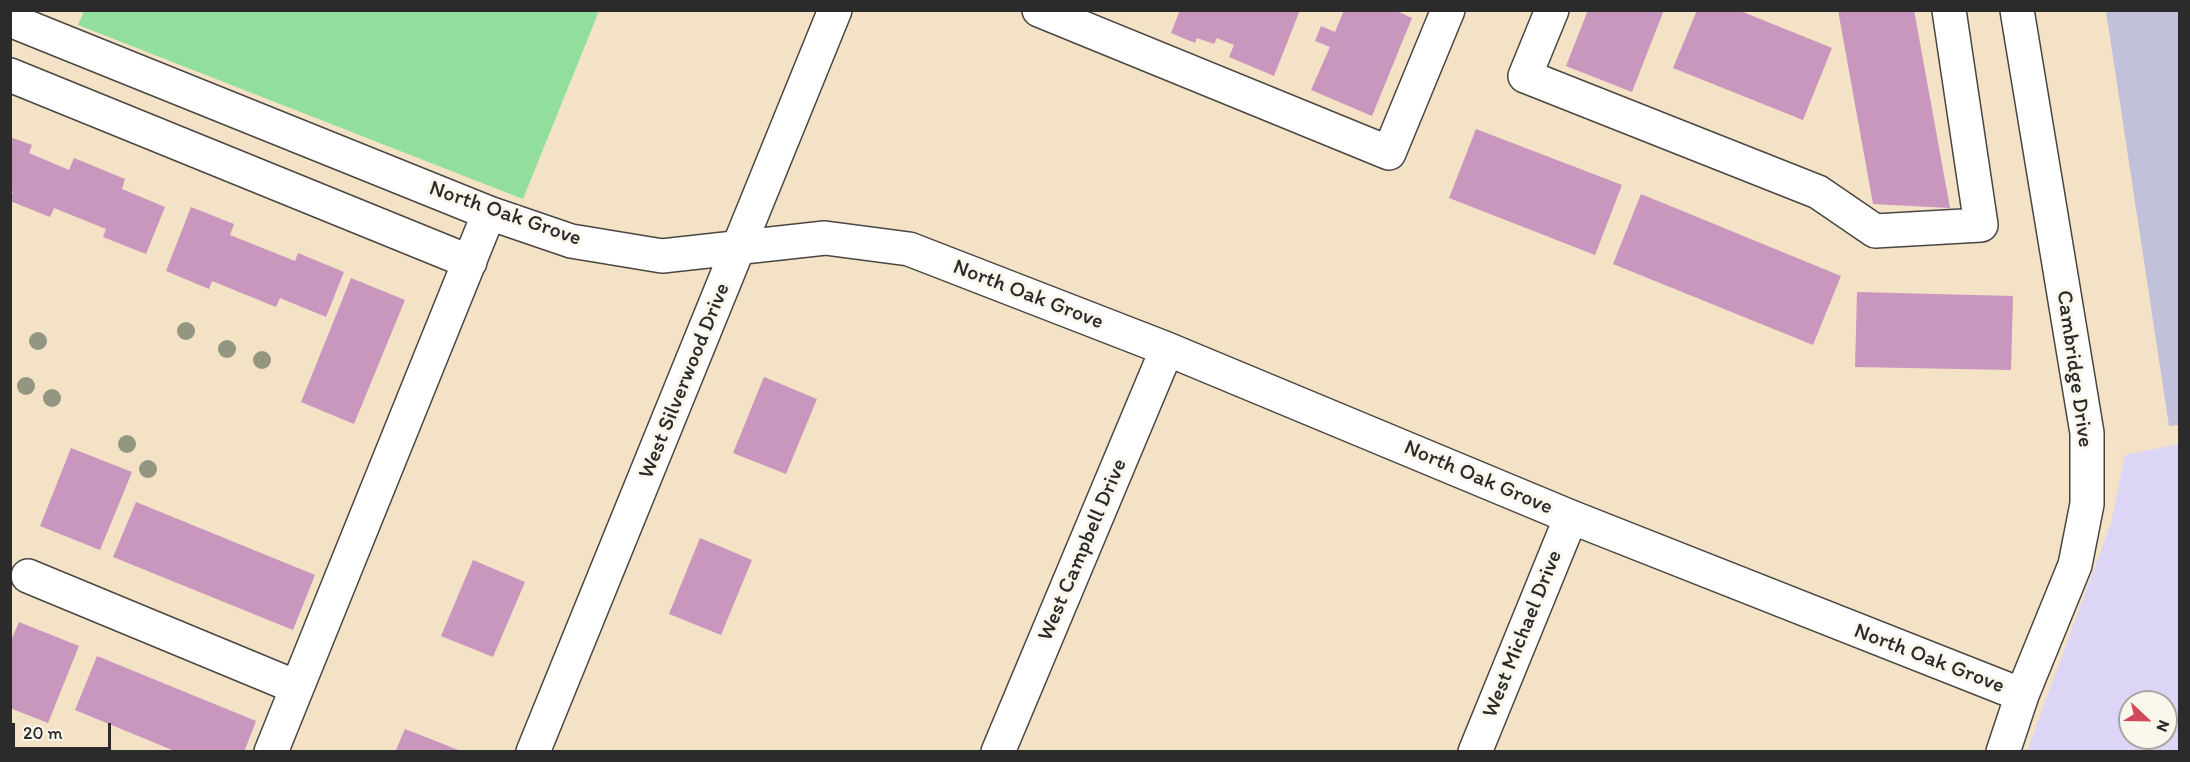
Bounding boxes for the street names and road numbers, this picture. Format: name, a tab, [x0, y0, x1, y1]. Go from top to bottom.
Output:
street label: North Oak Grove	[425, 176, 585, 252]
street label: North Oak Grove	[949, 254, 1107, 336]
street label: West Silverwood Drive	[634, 279, 736, 483]
street label: Cambridge Drive	[2050, 289, 2098, 449]
street label: North Oak Grove	[1400, 435, 1556, 521]
street label: West Campbell Drive	[1033, 455, 1133, 645]
street label: West Michael Drive	[1477, 546, 1569, 722]
street label: North Oak Grove	[1850, 618, 2008, 700]

